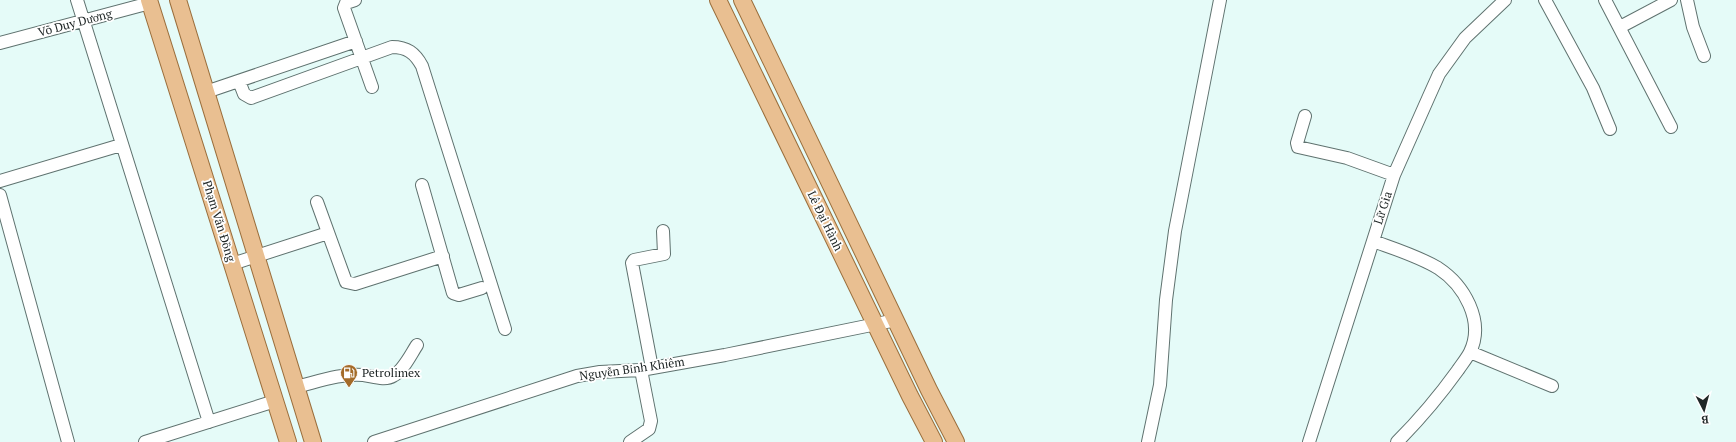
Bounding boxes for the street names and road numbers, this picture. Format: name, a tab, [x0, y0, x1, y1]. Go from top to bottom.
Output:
street label: Võ Duy Dương	[36, 5, 114, 40]
street label: Phạm Văn Đồng	[200, 178, 239, 264]
street label: Lê Đại Hành	[804, 188, 846, 253]
street label: Lữ Gia	[1370, 189, 1395, 226]
street label: Nguyễn Bỉnh Khiêm	[578, 354, 686, 383]

